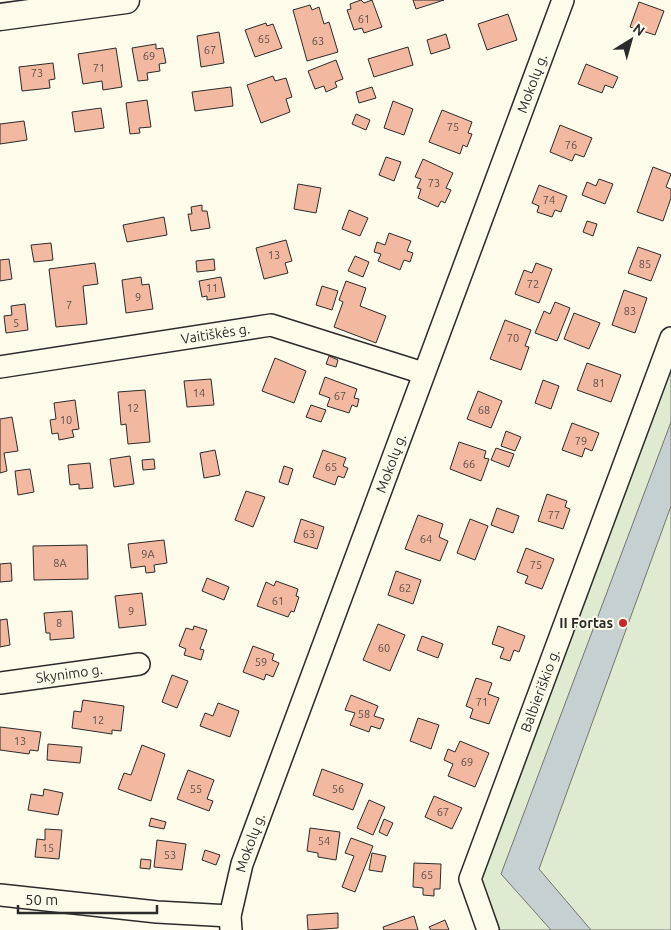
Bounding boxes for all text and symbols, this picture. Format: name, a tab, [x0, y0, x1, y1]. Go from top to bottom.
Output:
house number: 61	[358, 13, 370, 25]
north arrow	[606, 15, 656, 65]
text: N	[630, 20, 648, 39]
house number: 65	[258, 33, 270, 45]
house number: 63	[312, 35, 324, 47]
house number: 67	[204, 44, 216, 56]
house number: 69	[143, 50, 155, 62]
street label: Mokolų g.	[514, 52, 550, 115]
house number: 71	[93, 62, 105, 74]
house number: 73	[31, 67, 43, 79]
house number: 75	[447, 121, 459, 133]
house number: 76	[565, 139, 577, 151]
house number: 73	[428, 177, 440, 189]
house number: 74	[543, 194, 555, 206]
house number: 13	[268, 249, 280, 261]
house number: 85	[639, 258, 651, 270]
house number: 72	[527, 278, 539, 290]
house number: 11	[206, 282, 218, 294]
house number: 9	[135, 291, 141, 303]
house number: 7	[66, 299, 72, 311]
house number: 83	[624, 305, 636, 317]
house number: 5	[13, 317, 19, 329]
street label: Vaitiškės g.	[180, 320, 251, 347]
house number: 70	[507, 332, 519, 344]
house number: 81	[593, 377, 605, 389]
house number: 14	[193, 387, 205, 399]
house number: 67	[334, 390, 346, 402]
house number: 12	[127, 402, 139, 414]
house number: 68	[478, 404, 490, 416]
house number: 10	[60, 414, 72, 426]
street label: Mokolų g.	[373, 431, 409, 495]
house number: 79	[575, 435, 587, 447]
house number: 66	[463, 458, 475, 470]
house number: 65	[325, 461, 337, 473]
house number: 77	[548, 509, 560, 521]
house number: 63	[303, 528, 315, 540]
house number: 64	[420, 533, 432, 545]
house number: 9A	[141, 548, 156, 560]
house number: 8A	[53, 557, 68, 569]
house number: 75	[530, 559, 542, 571]
house number: 62	[399, 582, 411, 594]
house number: 61	[272, 595, 284, 607]
house number: 9	[128, 605, 134, 617]
place label: II Fortas	[559, 615, 613, 631]
house number: 8	[56, 617, 62, 629]
marker: II Fortas	[617, 617, 629, 629]
house number: 60	[378, 642, 390, 654]
street label: Balbieriškio g.	[517, 647, 563, 734]
house number: 59	[255, 656, 267, 668]
street label: Skynimo g.	[35, 661, 104, 686]
house number: 71	[476, 696, 488, 708]
house number: 58	[358, 708, 370, 720]
house number: 12	[92, 714, 104, 726]
house number: 13	[14, 735, 26, 747]
house number: 69	[461, 756, 473, 768]
house number: 55	[190, 783, 202, 795]
house number: 56	[332, 783, 344, 795]
house number: 67	[437, 806, 449, 818]
street label: Mokolų g.	[232, 811, 268, 874]
house number: 54	[318, 835, 330, 847]
house number: 15	[42, 842, 54, 854]
house number: 53	[164, 849, 176, 861]
house number: 65	[421, 869, 433, 881]
scale bar	[18, 882, 156, 914]
text: 50 m	[25, 891, 58, 908]

